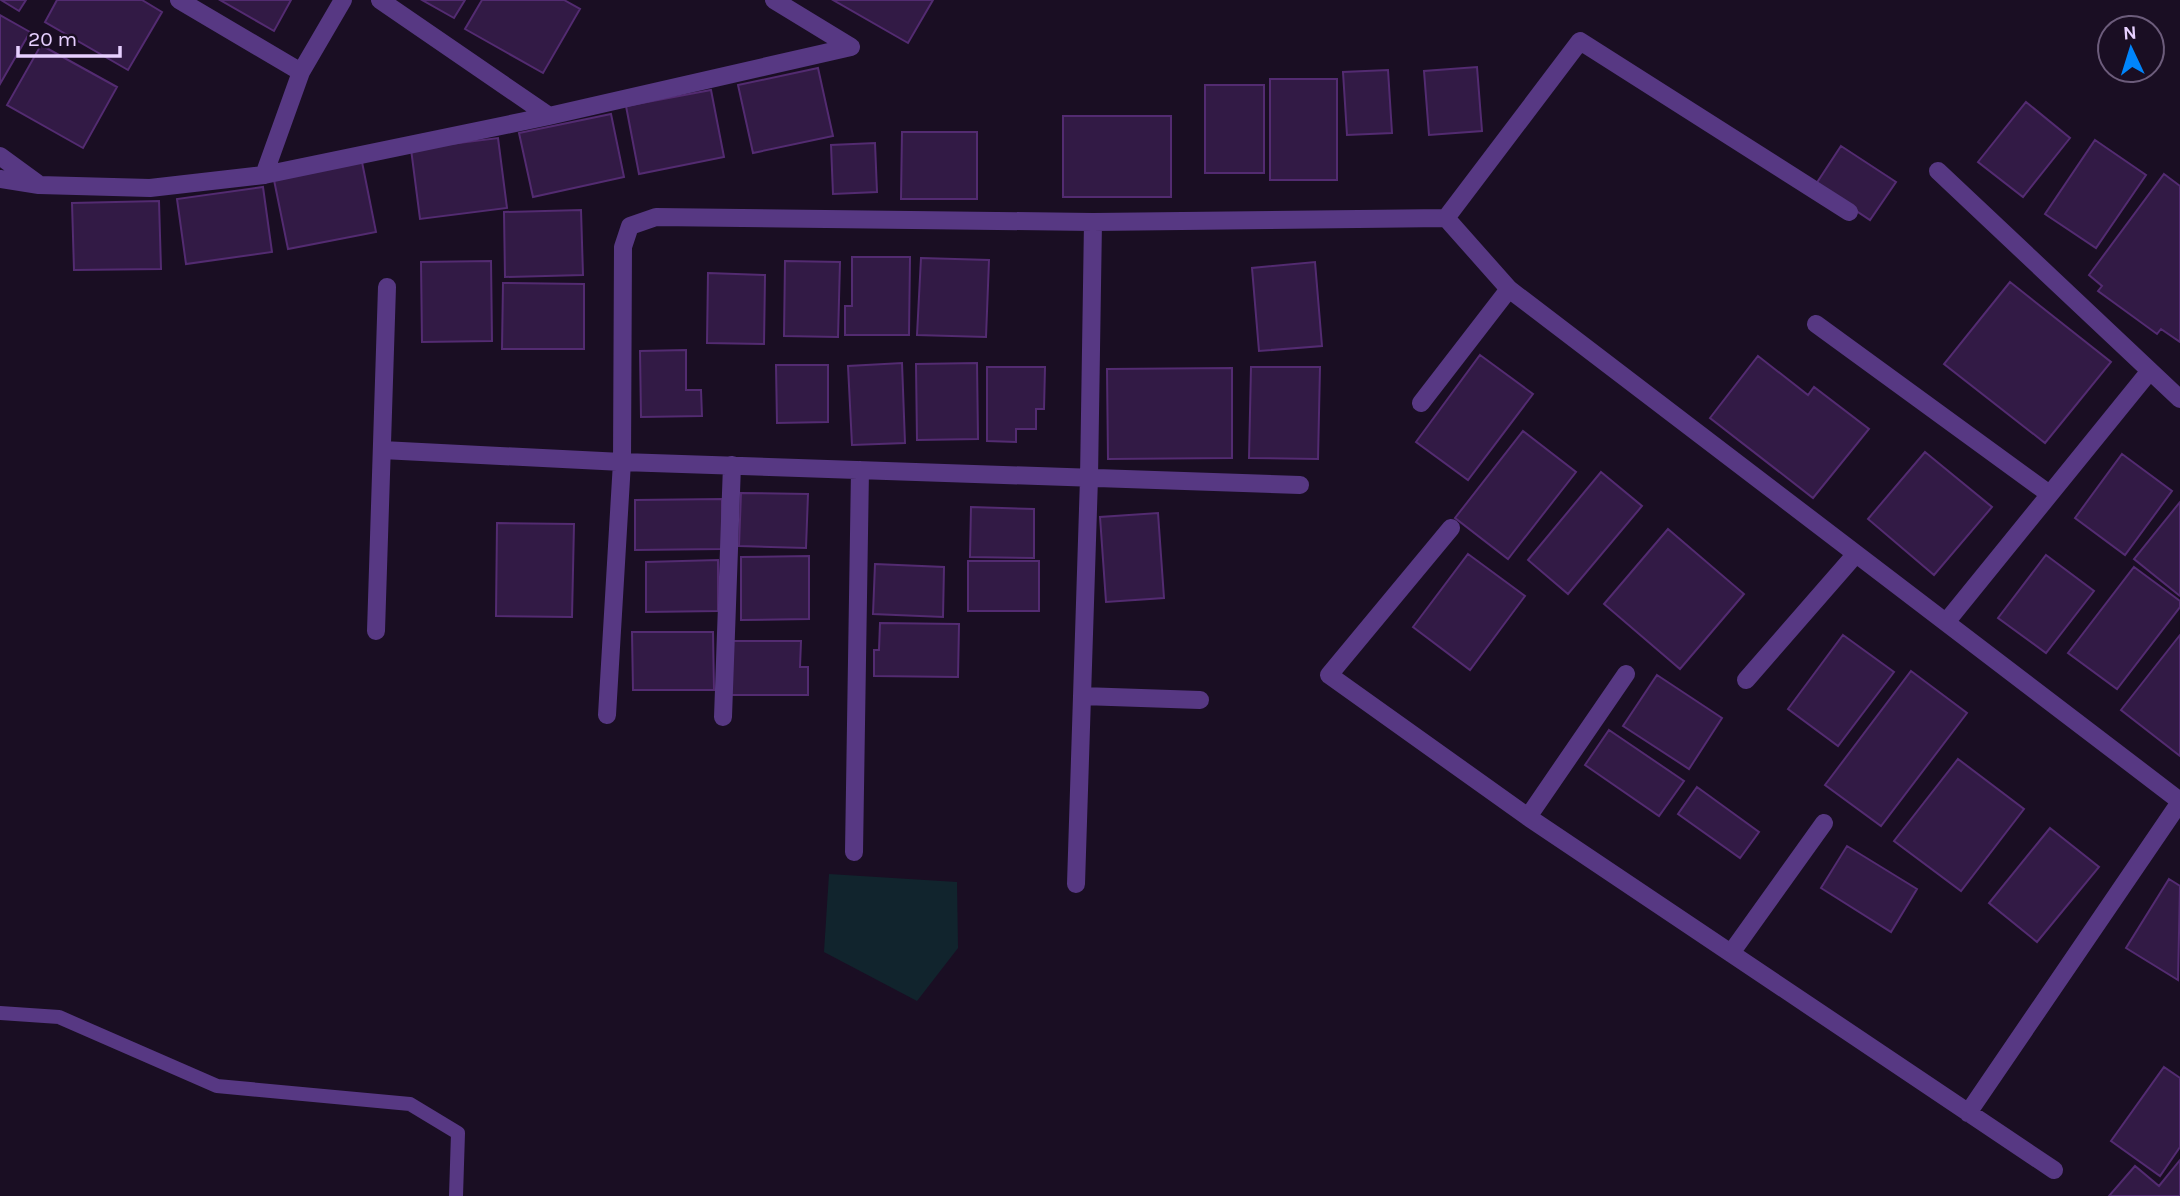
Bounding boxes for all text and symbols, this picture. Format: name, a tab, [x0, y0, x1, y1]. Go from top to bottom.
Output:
scale bar	[18, 14, 119, 58]
north arrow	[2096, 14, 2166, 84]
text: N	[2122, 22, 2137, 44]
text: 20 m	[28, 27, 77, 51]

